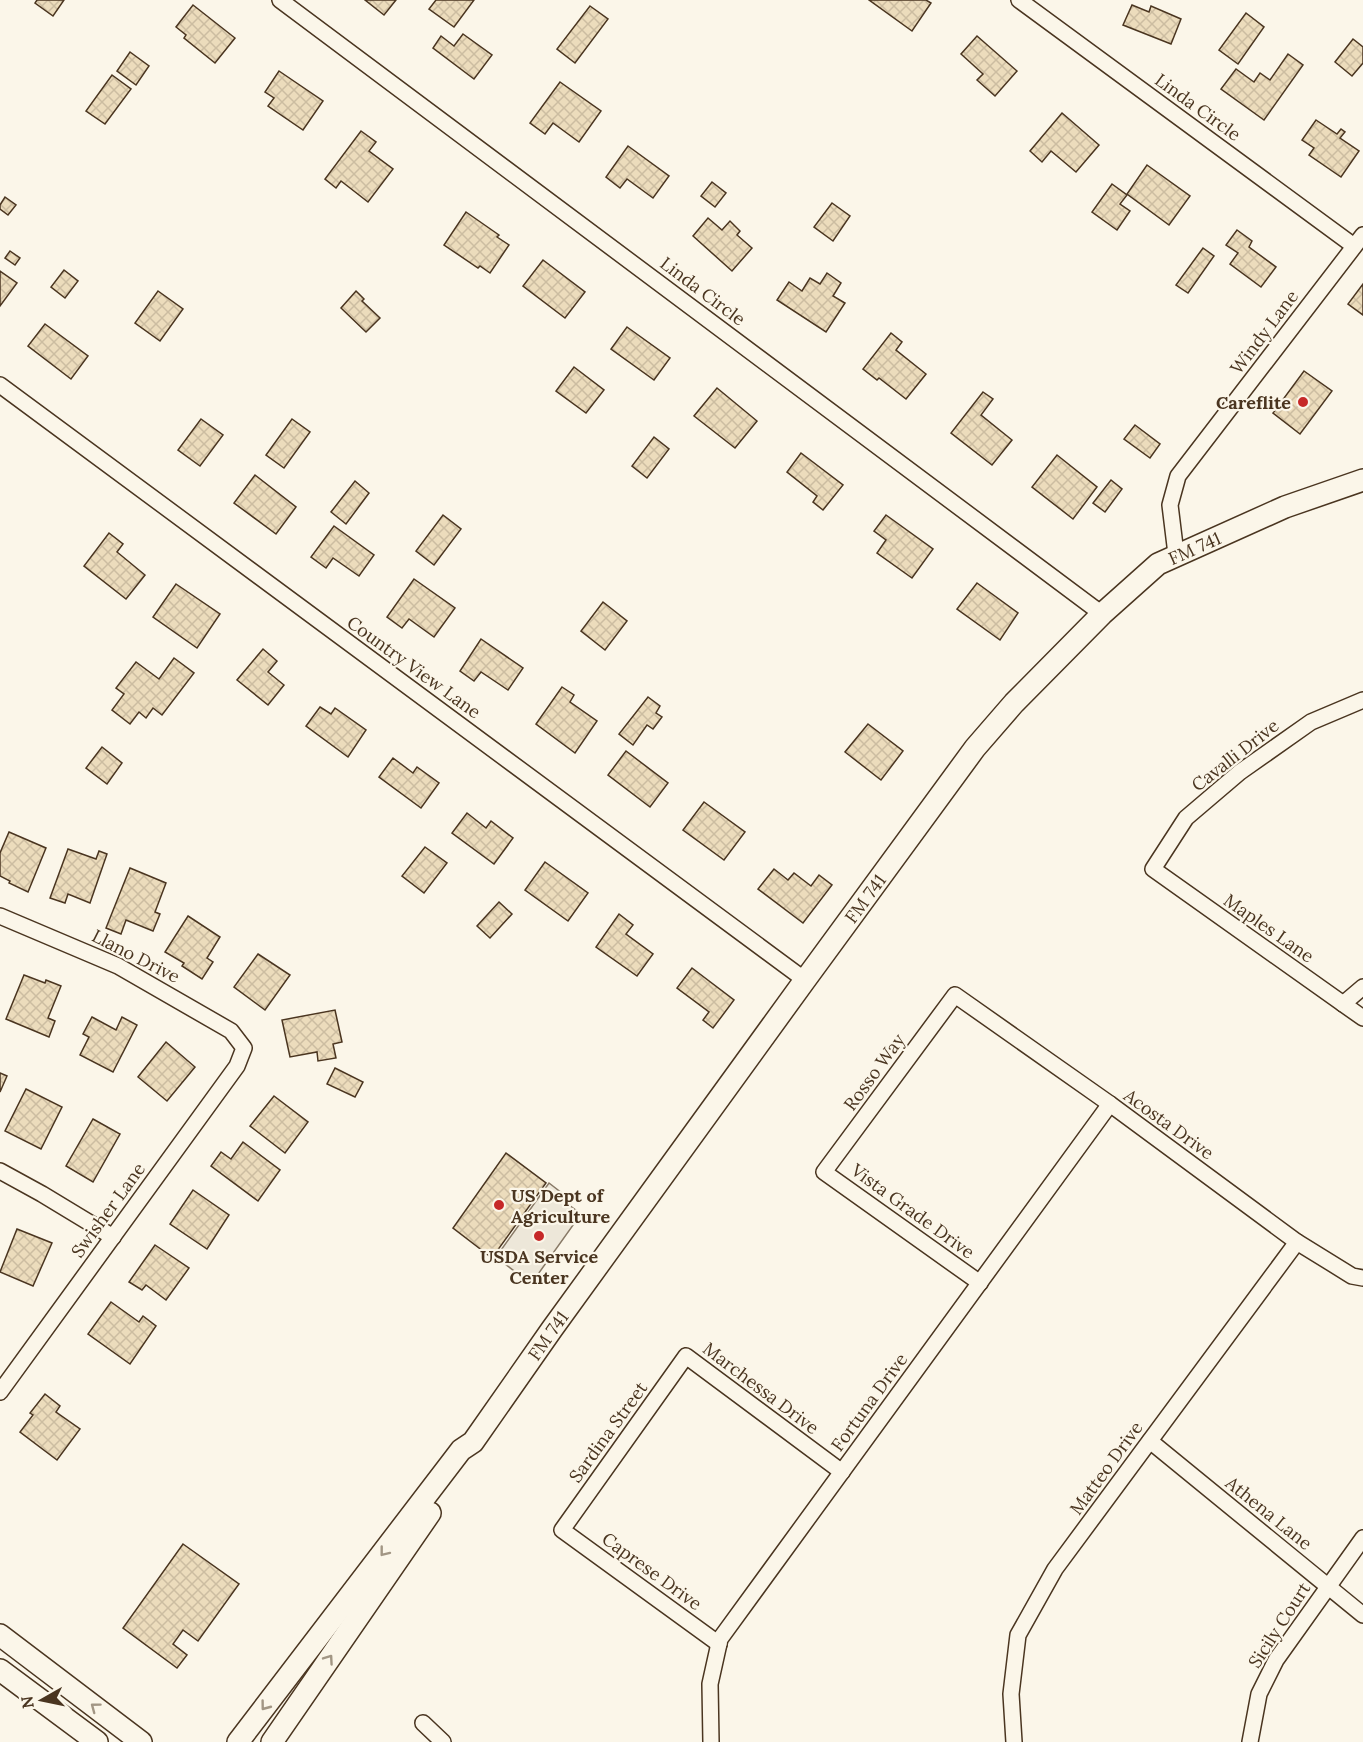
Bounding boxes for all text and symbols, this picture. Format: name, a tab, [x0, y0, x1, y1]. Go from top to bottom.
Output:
street label: Linda Circle	[1150, 68, 1246, 146]
street label: Linda Circle	[656, 252, 750, 331]
street label: Windy Lane	[1225, 285, 1303, 379]
place label: Careflite	[1216, 391, 1291, 414]
marker: Careflite	[1296, 395, 1310, 409]
street label: FM 741	[1164, 526, 1224, 570]
street label: Country View Lane	[342, 611, 486, 723]
street label: Cavalli Drive	[1187, 714, 1283, 796]
street label: FM 741	[839, 869, 891, 928]
street label: Maples Lane	[1219, 888, 1319, 968]
street label: Llano Drive	[88, 924, 184, 988]
street label: Rosso Way	[838, 1029, 910, 1115]
street label: Acosta Drive	[1119, 1083, 1219, 1164]
street label: Swisher Lane	[66, 1158, 150, 1262]
street label: Vista Grade Drive	[846, 1158, 979, 1264]
place label: US Dept of Agriculture	[511, 1184, 611, 1228]
marker: US Dept of Agriculture	[492, 1198, 506, 1212]
marker: USDA Service Center	[532, 1229, 546, 1243]
place label: USDA Service Center	[480, 1245, 598, 1289]
street label: FM 741	[522, 1306, 573, 1365]
street label: Marchessa Drive	[698, 1337, 824, 1439]
street label: Fortuna Drive	[826, 1348, 912, 1456]
street label: Sardina Street	[564, 1377, 652, 1487]
street label: Matteo Drive	[1064, 1417, 1148, 1519]
street label: Athena Lane	[1220, 1471, 1317, 1555]
street label: Caprese Drive	[598, 1527, 707, 1615]
one-way arrow	[380, 1545, 391, 1556]
street label: Sicily Court	[1243, 1578, 1315, 1672]
one-way arrow	[322, 1655, 333, 1666]
north arrow	[12, 1670, 72, 1730]
text: N	[16, 1695, 38, 1710]
one-way arrow	[261, 1700, 272, 1711]
one-way arrow	[90, 1703, 101, 1714]

